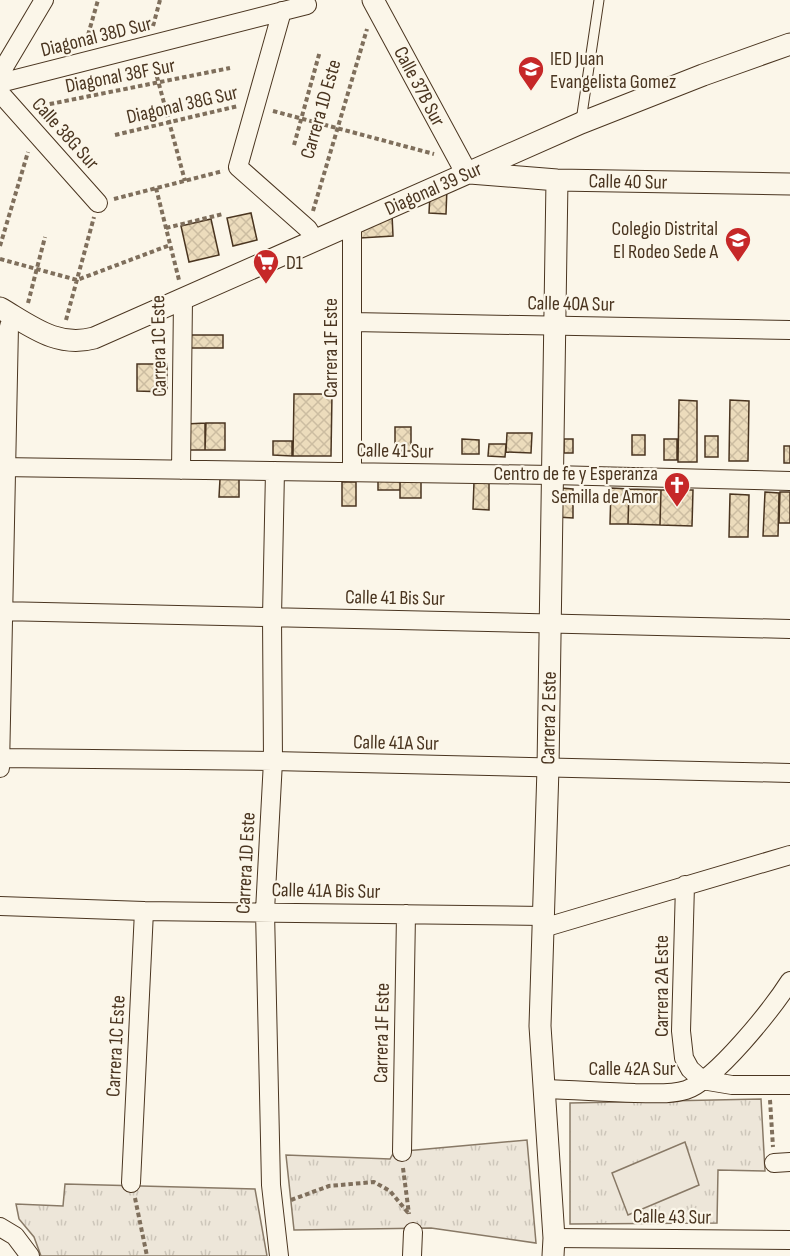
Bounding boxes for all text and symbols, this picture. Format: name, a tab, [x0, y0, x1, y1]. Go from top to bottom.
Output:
street label: Diagonal 38D Sur	[38, 12, 154, 62]
street label: Calle 37B Sur	[388, 42, 450, 131]
place label: IED Juan Evangelista Gomez	[550, 47, 676, 94]
street label: Diagonal 38F Sur	[63, 54, 177, 98]
school or university icon: IED Juan Evangelista Gomez	[516, 54, 546, 92]
street label: Carrera 1D Este	[295, 57, 347, 162]
street label: Diagonal 38G Sur	[124, 80, 241, 129]
street label: Calle 38G Sur	[27, 93, 104, 175]
street label: Diagonal 39 Sur	[381, 157, 486, 221]
street label: Calle 40 Sur	[588, 169, 668, 195]
place label: Colegio Distrital El Rodeo Sede A	[612, 217, 718, 264]
school or university icon: Colegio Distrital El Rodeo Sede A	[723, 225, 753, 263]
supermarket icon: D1	[251, 247, 281, 285]
place label: D1	[286, 251, 303, 275]
street label: Calle 40A Sur	[527, 291, 615, 317]
street label: Carrera 1C Este	[146, 295, 172, 397]
street label: Carrera 1F Este	[319, 298, 343, 398]
street label: Calle 41 Sur	[356, 438, 434, 464]
place label: Centro de fe y Esperanza Semilla de Amor	[493, 462, 658, 509]
church icon: Centro de fe y Esperanza Semilla de Amor	[662, 470, 692, 508]
street label: Calle 41 Bis Sur	[345, 585, 445, 611]
street label: Carrera 2 Este	[536, 671, 562, 765]
street label: Calle 41A Sur	[353, 730, 439, 756]
street label: Carrera 1D Este	[231, 811, 261, 915]
street label: Calle 41A Bis Sur	[271, 878, 381, 904]
street label: Carrera 2A Este	[650, 935, 674, 1037]
street label: Carrera 1F Este	[369, 983, 395, 1083]
street label: Carrera 1C Este	[101, 995, 131, 1098]
street label: Calle 42A Sur	[589, 1057, 676, 1081]
street label: Calle 43 Sur	[633, 1204, 712, 1230]

